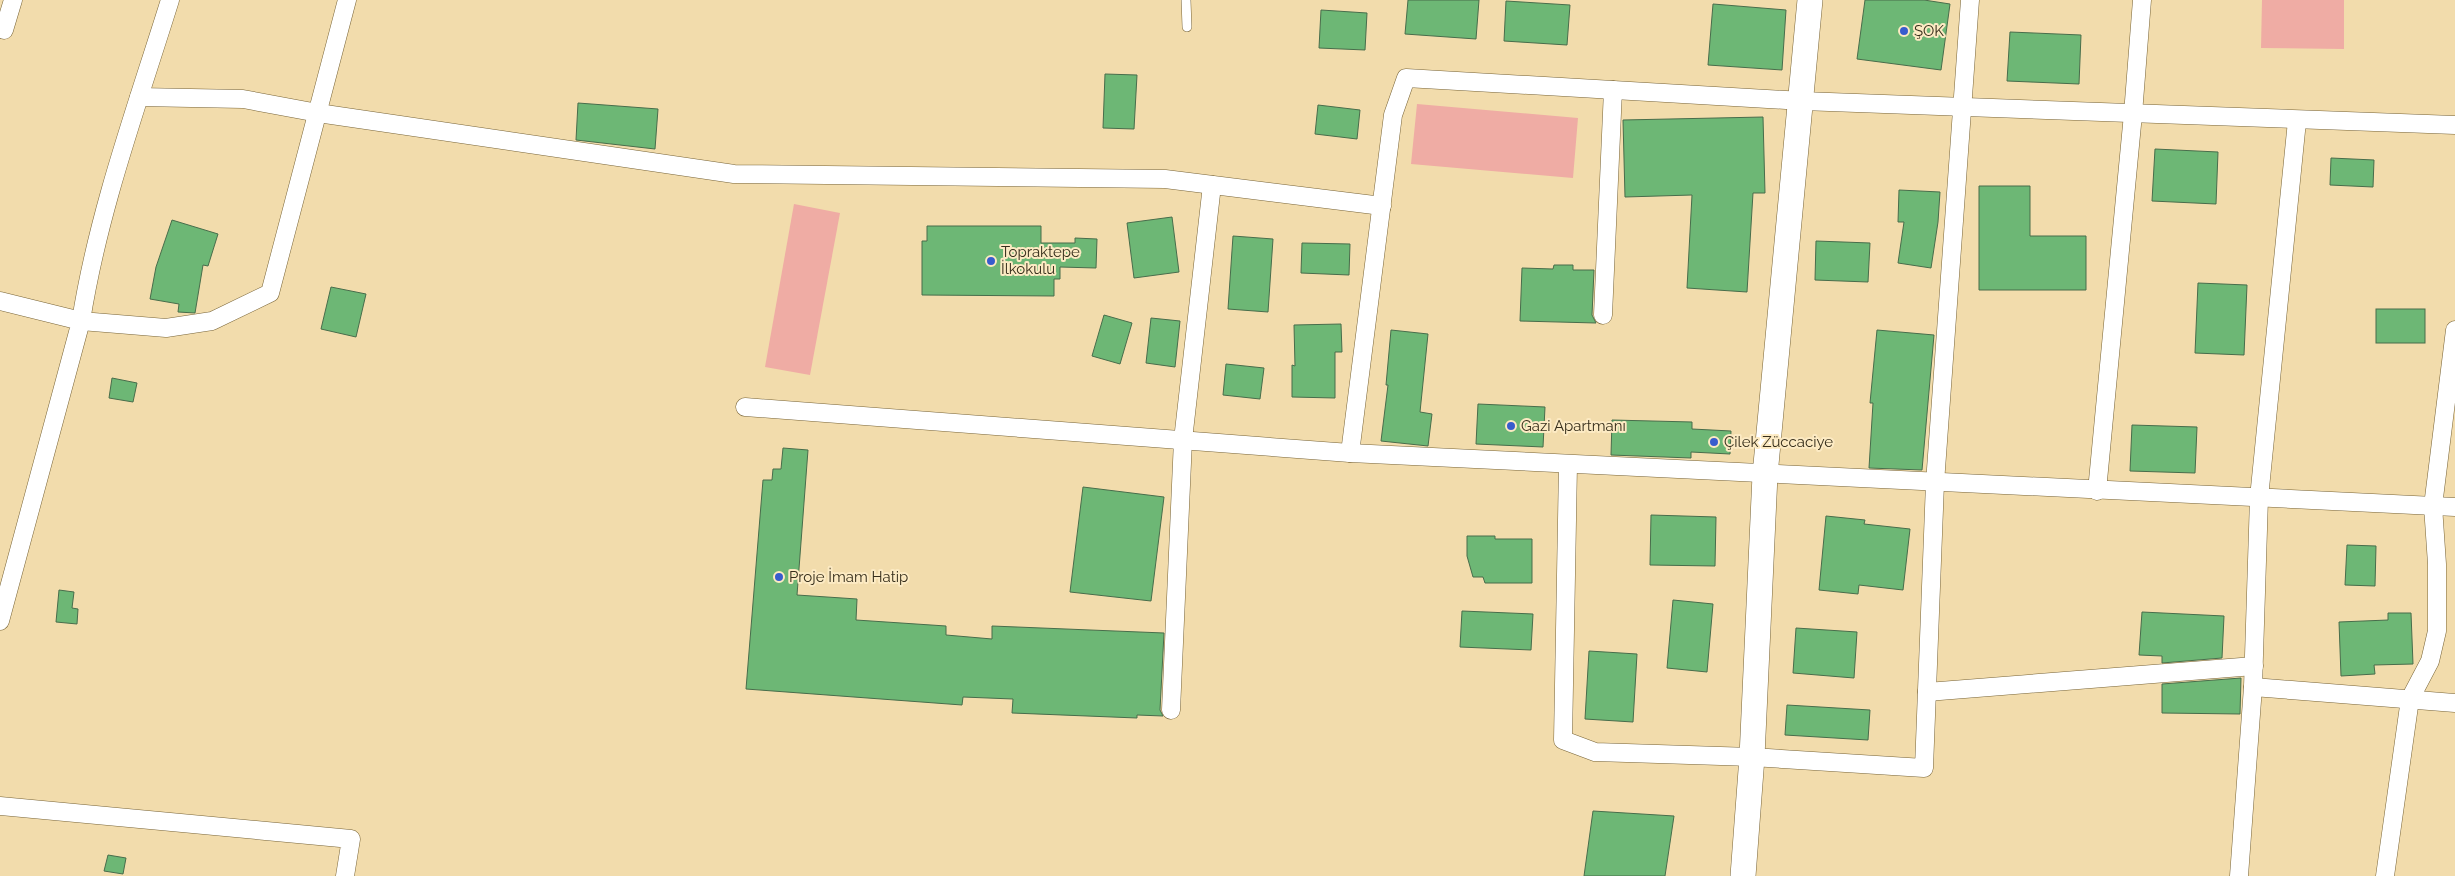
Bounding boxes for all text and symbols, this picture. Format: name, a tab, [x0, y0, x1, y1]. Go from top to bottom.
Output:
place label: ŞOK	[1914, 22, 1944, 40]
marker: ŞOK	[1898, 25, 1910, 37]
place label: Topraktepe İlkokulu	[1001, 243, 1080, 278]
marker: Topraktepe İlkokulu	[985, 255, 997, 267]
place label: Gazi Apartmanı	[1521, 417, 1626, 435]
marker: Gazi Apartmanı	[1505, 420, 1517, 432]
place label: Çilek Züccaciye	[1724, 433, 1833, 451]
marker: Çilek Züccaciye	[1708, 436, 1720, 448]
place label: Proje İmam Hatip	[789, 567, 908, 586]
marker: Proje İmam Hatip	[773, 571, 785, 583]

